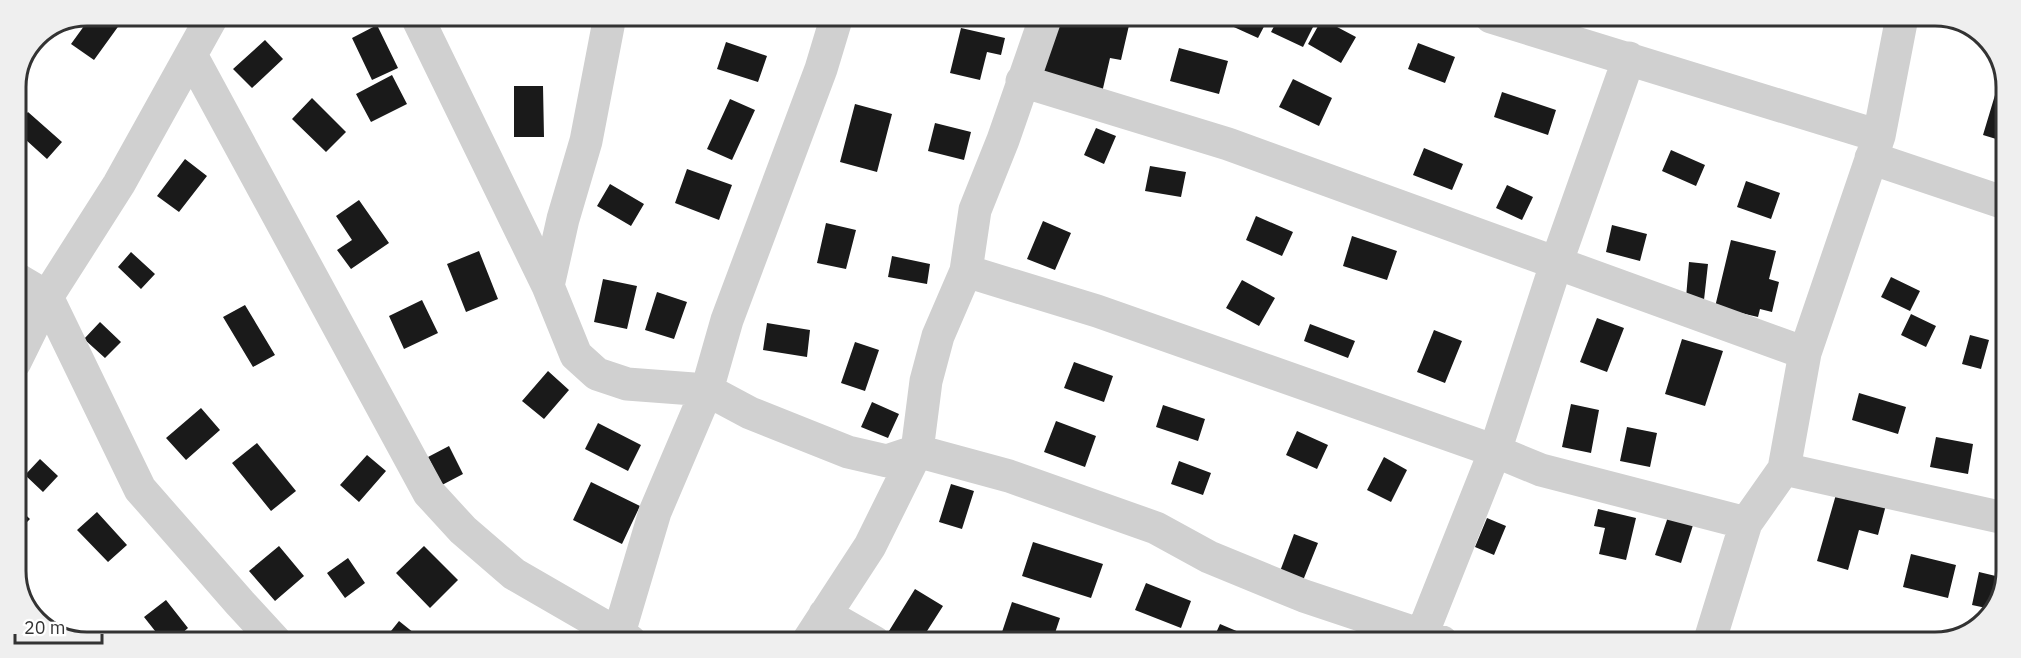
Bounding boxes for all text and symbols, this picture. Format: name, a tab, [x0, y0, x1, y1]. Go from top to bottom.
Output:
scale bar	[15, 607, 102, 645]
text: 20 m	[24, 616, 66, 639]

